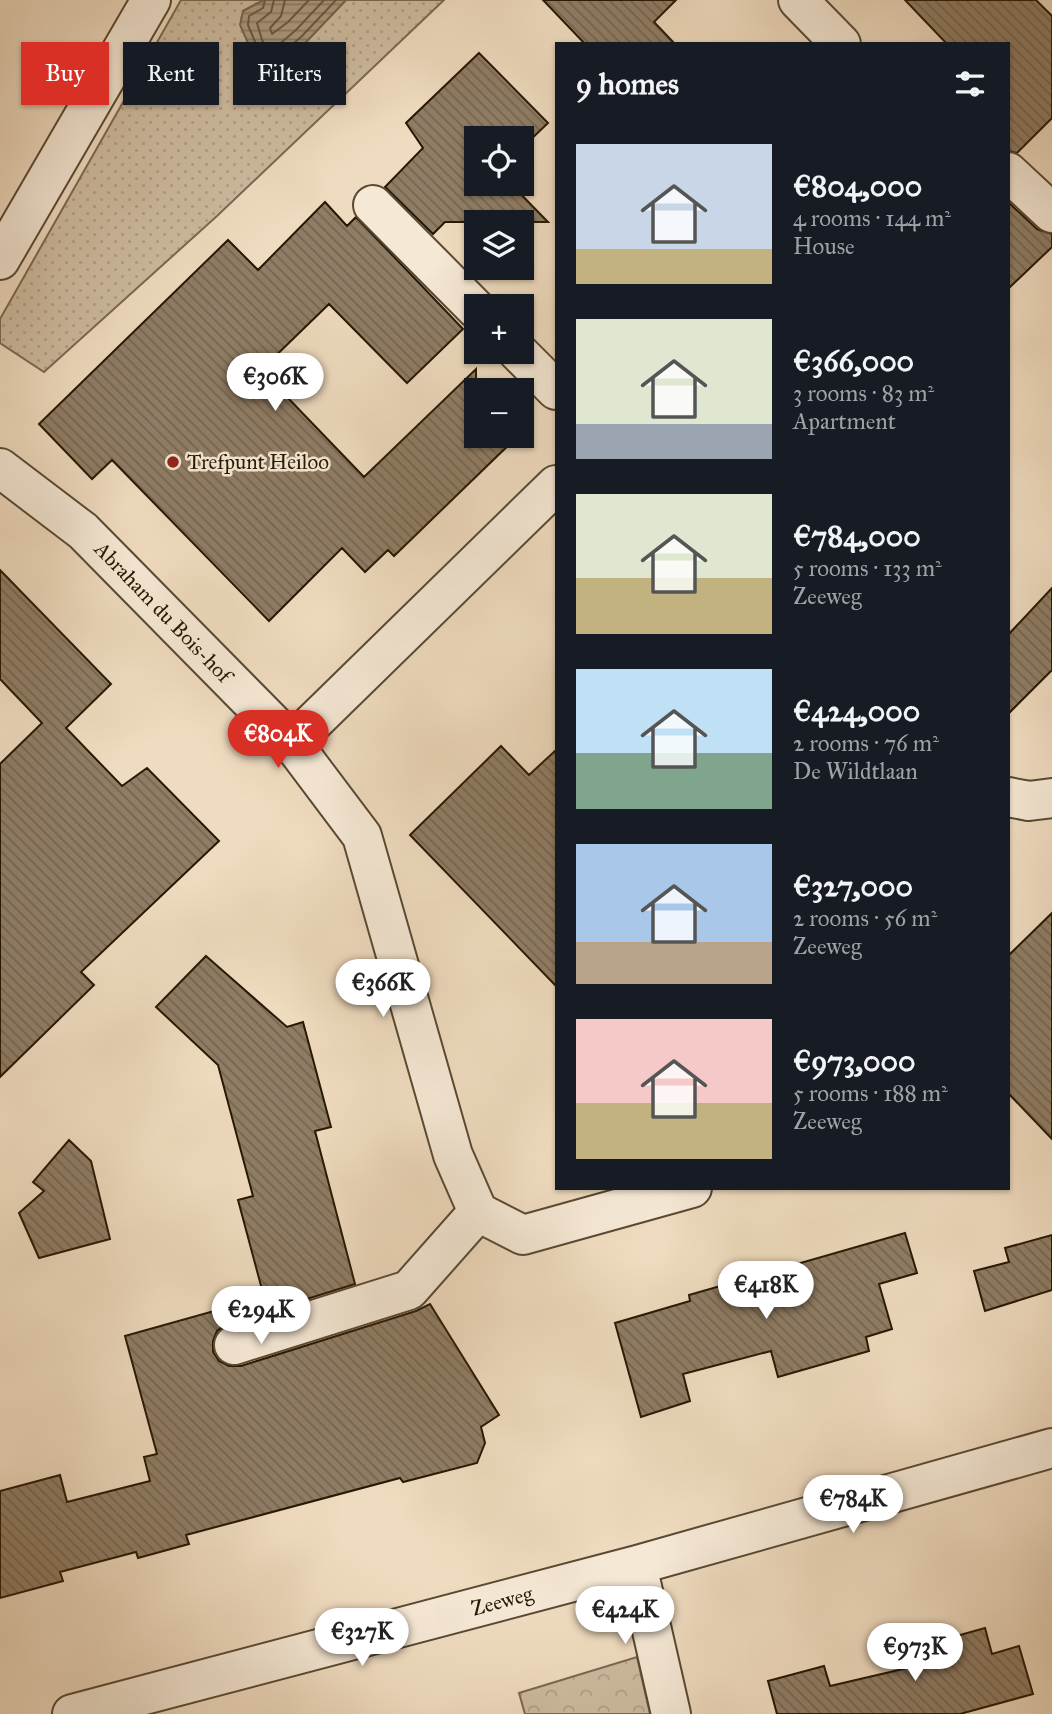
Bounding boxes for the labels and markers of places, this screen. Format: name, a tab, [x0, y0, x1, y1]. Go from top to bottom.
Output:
pin: €306K	[226, 354, 324, 413]
place label: Trefpunt Heiloo	[187, 449, 329, 475]
marker: Trefpunt Heiloo	[165, 454, 181, 470]
pin: €804K	[229, 710, 327, 770]
pin: €366K	[334, 960, 432, 1019]
pin: €418K	[717, 1262, 815, 1321]
pin: €294K	[212, 1286, 310, 1346]
pin: €784K	[804, 1476, 902, 1535]
pin: €424K	[576, 1586, 674, 1646]
pin: €327K	[313, 1608, 411, 1668]
pin: €973K	[866, 1624, 964, 1683]

